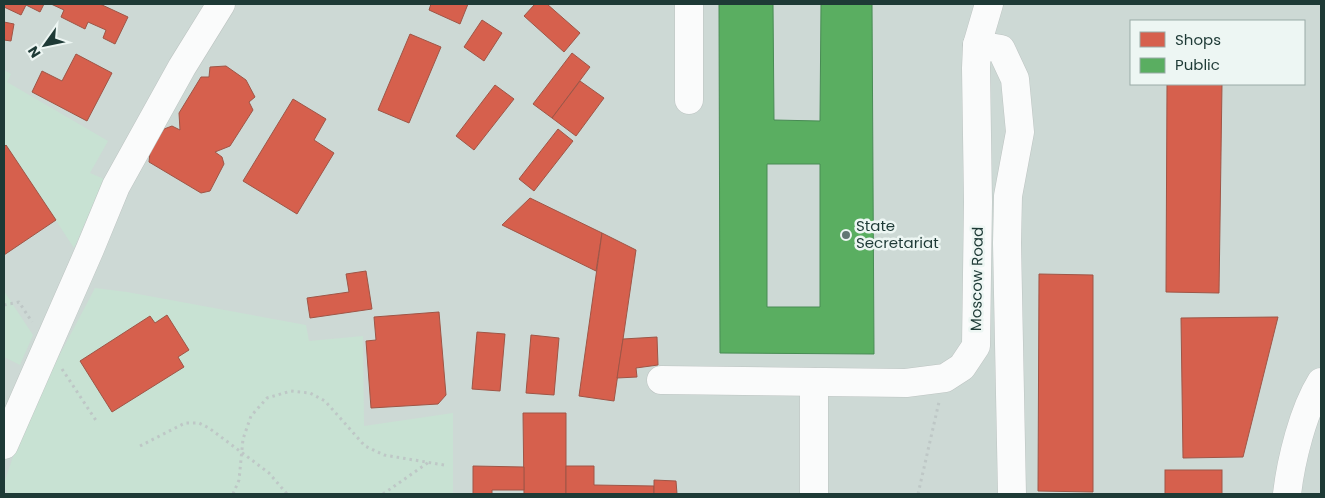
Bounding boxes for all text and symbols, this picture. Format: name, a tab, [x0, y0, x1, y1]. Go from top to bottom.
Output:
north arrow	[20, 20, 70, 70]
legend	[1130, 20, 1305, 85]
text: Shops	[1175, 29, 1221, 50]
text: N	[23, 42, 45, 62]
text: Public	[1175, 54, 1220, 75]
place label: State Secretariat	[856, 215, 939, 253]
street label: Moscow Road	[965, 227, 988, 331]
marker: State Secretariat	[840, 229, 852, 241]

